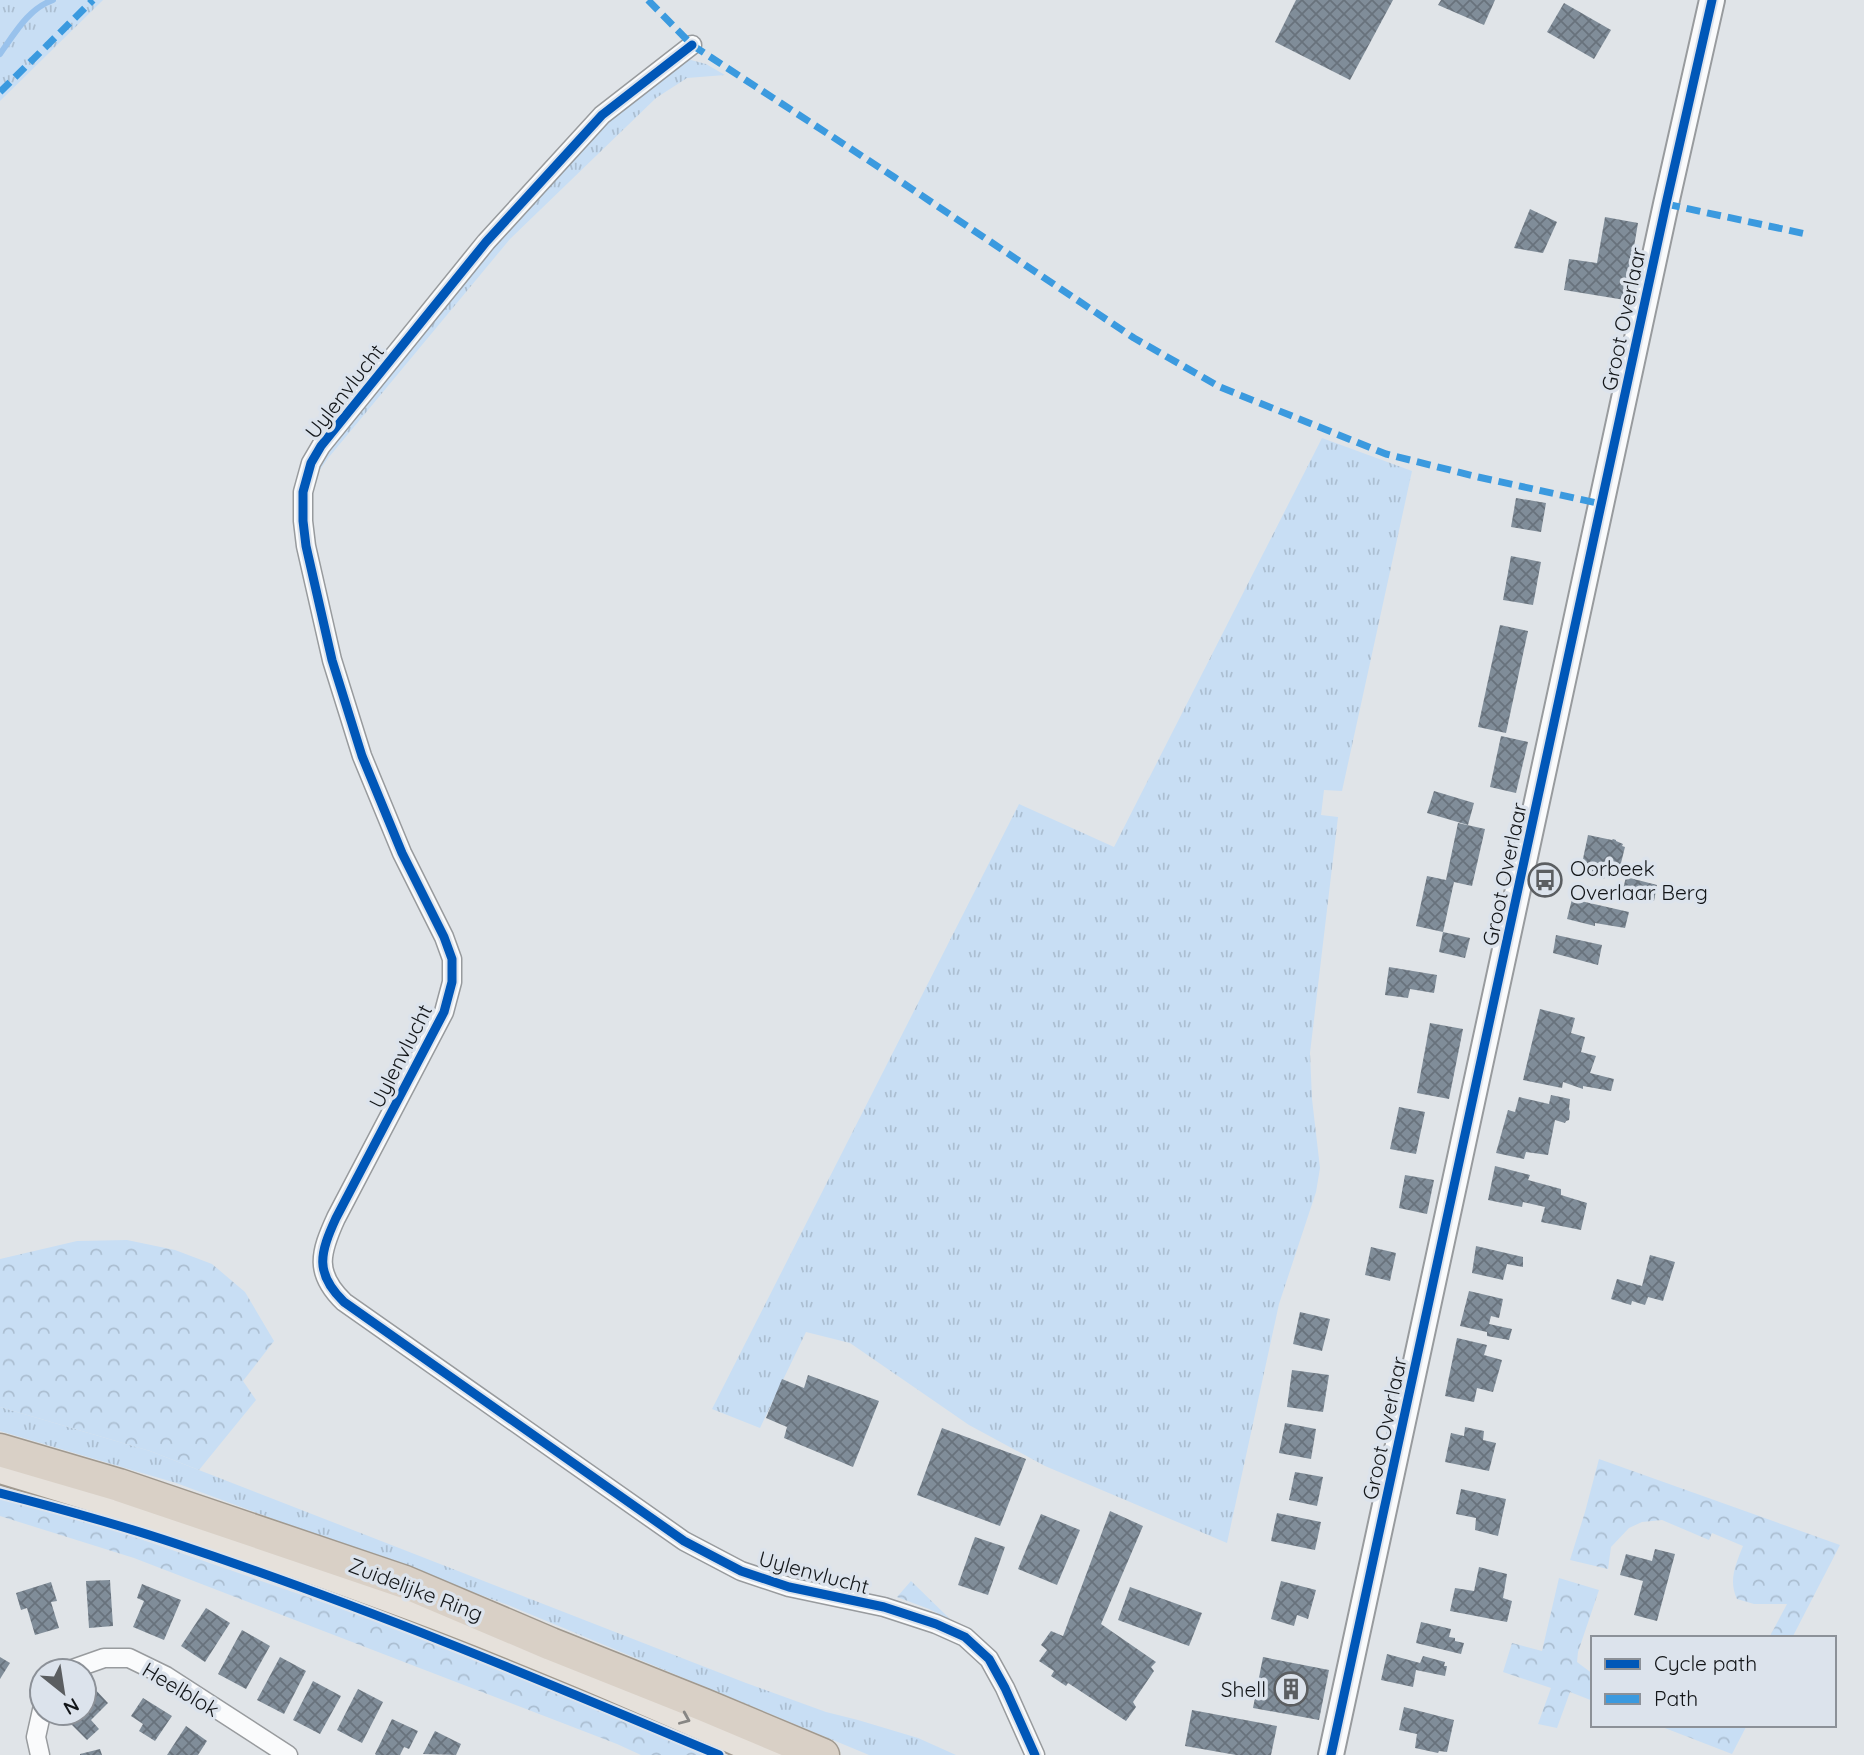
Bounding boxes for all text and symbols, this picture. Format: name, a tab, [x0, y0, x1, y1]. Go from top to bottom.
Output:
street label: Groot Overlaar	[1595, 245, 1651, 393]
street label: Uylenvlucht	[299, 338, 389, 444]
street label: Groot Overlaar	[1476, 800, 1532, 948]
place label: Oorbeek Overlaar Berg	[1570, 855, 1708, 905]
bus stop icon: Oorbeek Overlaar Berg	[1526, 861, 1564, 899]
street label: Uylenvlucht	[363, 1000, 437, 1112]
street label: Groot Overlaar	[1356, 1354, 1412, 1502]
street label: Uylenvlucht	[756, 1545, 872, 1599]
street label: Zuidelijke Ring	[345, 1551, 487, 1627]
legend	[1591, 1636, 1836, 1727]
text: Cycle path	[1654, 1650, 1757, 1676]
street label: Heelblok	[138, 1656, 224, 1722]
north arrow	[28, 1657, 98, 1727]
building icon: Shell	[1272, 1670, 1310, 1708]
place label: Shell	[1221, 1676, 1266, 1702]
text: Path	[1654, 1685, 1698, 1711]
text: N	[59, 1693, 84, 1721]
one-way arrow	[678, 1711, 690, 1725]

